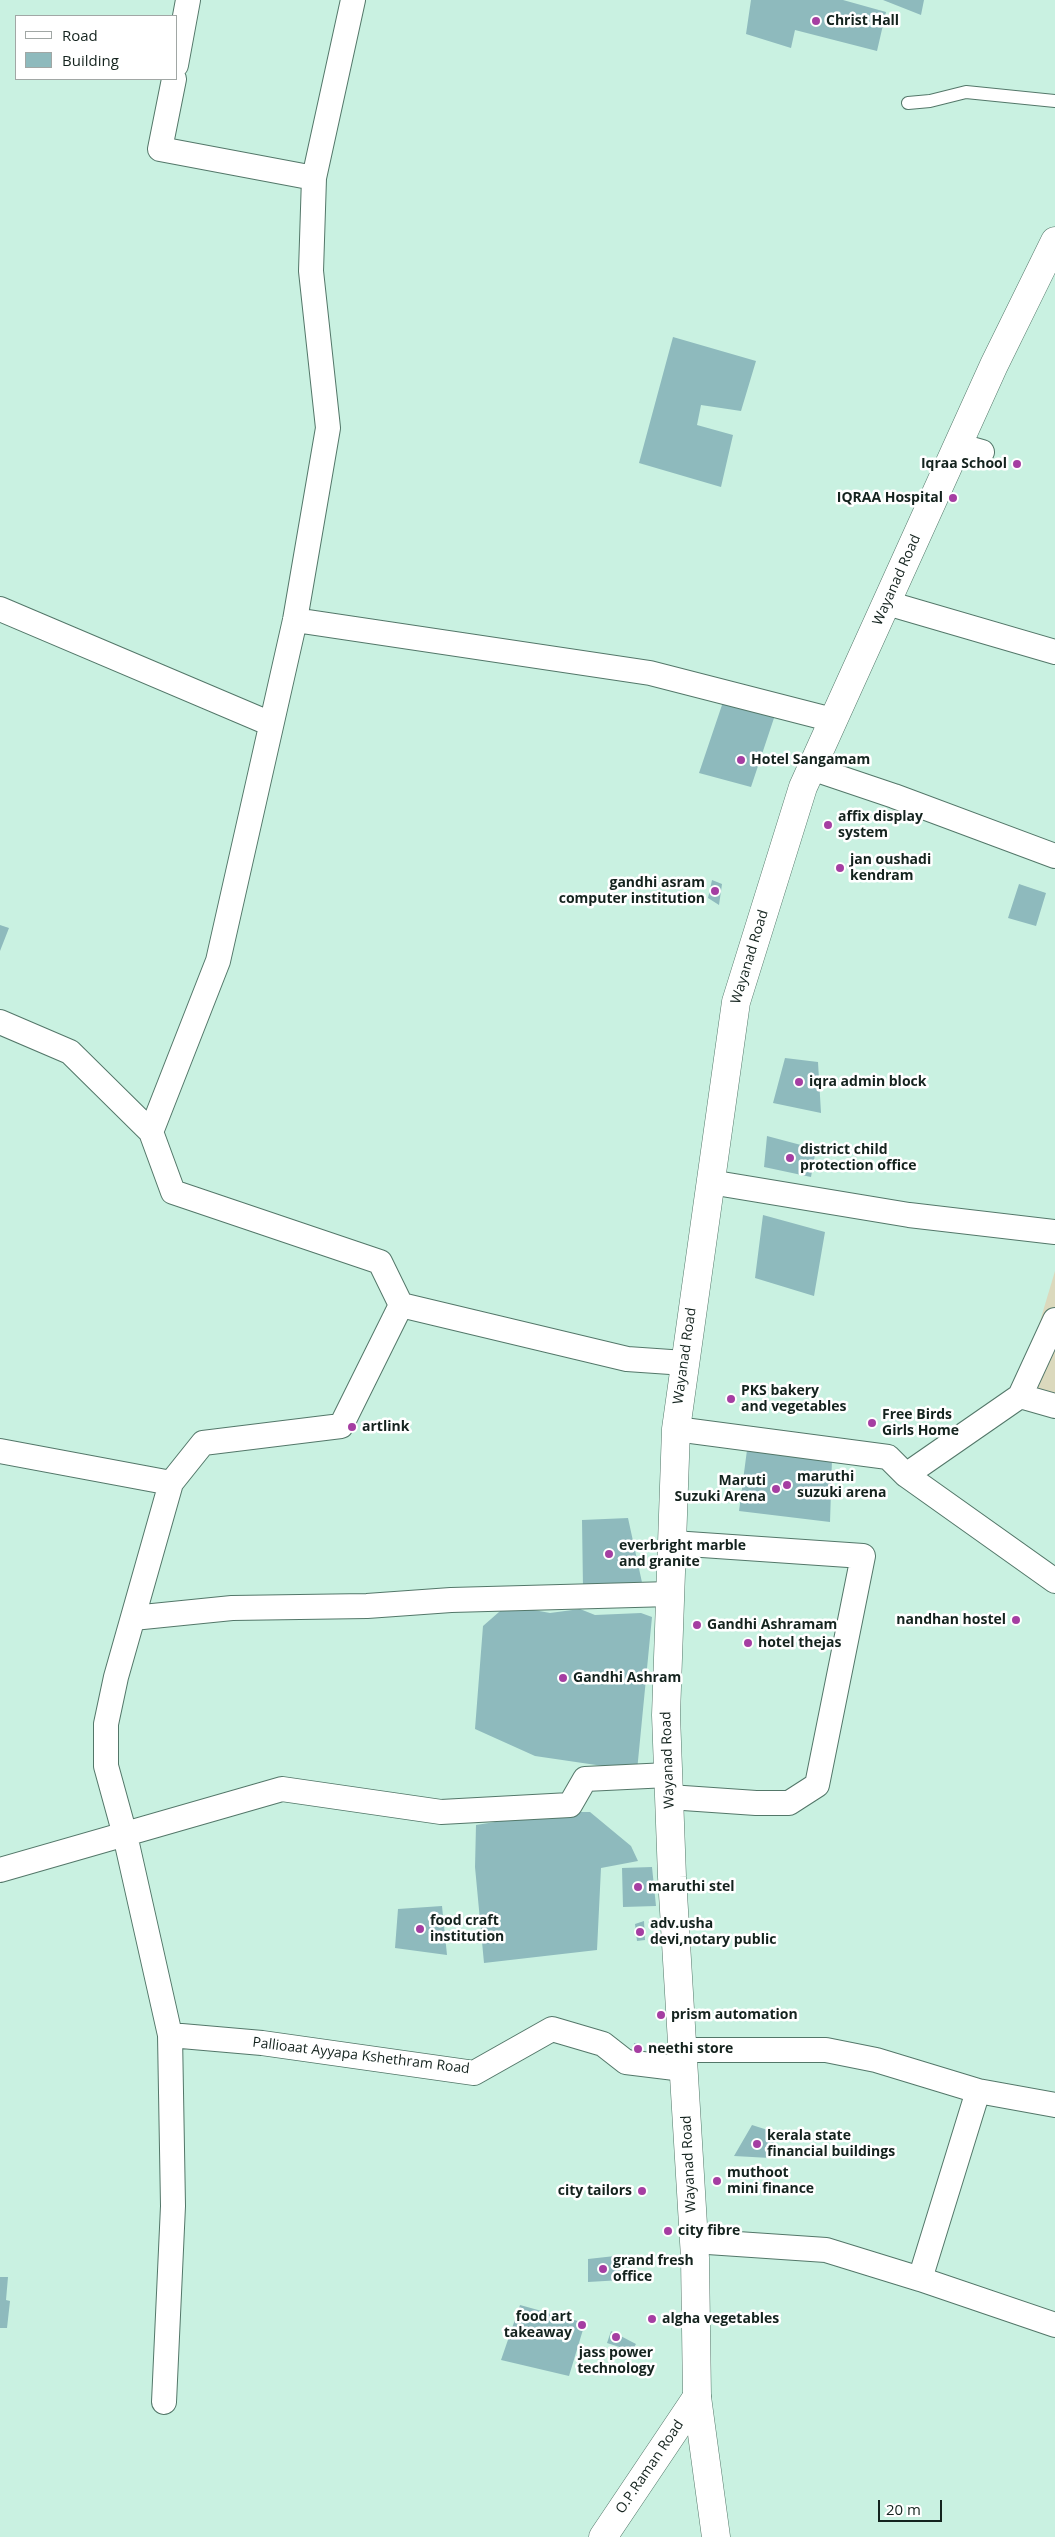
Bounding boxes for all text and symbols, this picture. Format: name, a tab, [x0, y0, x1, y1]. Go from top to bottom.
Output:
place label: Christ Hall	[826, 13, 899, 29]
legend	[15, 15, 178, 80]
marker: Christ Hall	[810, 15, 822, 27]
text: Road	[62, 25, 98, 45]
text: Building	[62, 50, 119, 70]
place label: Iqraa School	[921, 456, 1007, 472]
marker: Iqraa School	[1011, 458, 1023, 470]
place label: IQRAA Hospital	[837, 490, 943, 506]
marker: IQRAA Hospital	[947, 492, 959, 504]
street label: Wayanad Road	[870, 532, 924, 628]
place label: Hotel Sangamam	[751, 752, 870, 768]
marker: Hotel Sangamam	[735, 754, 747, 766]
place label: affix display system	[838, 809, 923, 842]
marker: affix display system	[822, 819, 834, 831]
place label: jan oushadi kendram	[850, 852, 931, 884]
marker: jan oushadi kendram	[834, 862, 846, 874]
place label: gandhi asram computer institution	[559, 875, 705, 908]
marker: gandhi asram computer institution	[709, 885, 721, 897]
street label: Wayanad Road	[728, 908, 772, 1006]
place label: iqra admin block	[809, 1074, 926, 1090]
marker: iqra admin block	[793, 1076, 805, 1088]
place label: district child protection office	[800, 1142, 917, 1174]
marker: district child protection office	[784, 1152, 796, 1164]
street label: Wayanad Road	[670, 1307, 700, 1405]
place label: PKS bakery and vegetables	[741, 1383, 846, 1415]
marker: PKS bakery and vegetables	[725, 1393, 737, 1405]
place label: Free Birds Girls Home	[882, 1407, 959, 1440]
marker: Free Birds Girls Home	[866, 1417, 878, 1429]
place label: artlink	[362, 1419, 409, 1435]
marker: artlink	[346, 1421, 358, 1433]
place label: maruthi suzuki arena	[797, 1469, 887, 1501]
place label: Maruti Suzuki Arena	[675, 1473, 766, 1505]
marker: maruthi suzuki arena	[781, 1479, 793, 1491]
marker: Maruti Suzuki Arena	[770, 1483, 782, 1495]
place label: everbright marble and granite	[619, 1538, 746, 1570]
marker: everbright marble and granite	[603, 1548, 615, 1560]
place label: nandhan hostel	[896, 1612, 1006, 1628]
marker: nandhan hostel	[1010, 1614, 1022, 1626]
place label: Gandhi Ashramam	[707, 1617, 837, 1633]
marker: Gandhi Ashramam	[691, 1619, 703, 1631]
place label: hotel thejas	[758, 1635, 841, 1651]
marker: hotel thejas	[742, 1637, 754, 1649]
place label: Gandhi Ashram	[573, 1670, 681, 1686]
marker: Gandhi Ashram	[557, 1672, 569, 1684]
street label: Wayanad Road	[658, 1711, 678, 1809]
place label: maruthi stel	[648, 1879, 735, 1895]
marker: maruthi stel	[632, 1881, 644, 1893]
place label: food craft institution	[430, 1913, 504, 1945]
place label: adv.usha devi,notary public	[650, 1916, 776, 1948]
marker: food craft institution	[414, 1923, 426, 1935]
marker: adv.usha devi,notary public	[634, 1926, 646, 1938]
place label: prism automation	[671, 2007, 798, 2023]
marker: prism automation	[655, 2009, 667, 2021]
street label: Pallioaat Ayyapa Kshethram Road	[251, 2034, 471, 2078]
place label: neethi store	[648, 2041, 733, 2057]
marker: neethi store	[632, 2043, 644, 2055]
street label: Wayanad Road	[678, 2115, 700, 2213]
place label: kerala state financial buildings	[767, 2128, 895, 2160]
marker: kerala state financial buildings	[751, 2138, 763, 2150]
place label: muthoot mini finance	[727, 2165, 814, 2198]
marker: muthoot mini finance	[711, 2175, 723, 2187]
place label: city tailors	[558, 2183, 632, 2199]
marker: city tailors	[636, 2185, 648, 2197]
place label: city fibre	[678, 2223, 740, 2239]
marker: city fibre	[662, 2225, 674, 2237]
place label: grand fresh office	[613, 2253, 694, 2286]
marker: grand fresh office	[597, 2263, 609, 2275]
place label: food art takeaway	[504, 2309, 572, 2342]
place label: algha vegetables	[662, 2311, 779, 2327]
marker: algha vegetables	[646, 2313, 658, 2325]
marker: food art takeaway	[576, 2319, 588, 2331]
marker: jass power technology	[610, 2331, 622, 2343]
place label: jass power technology	[577, 2345, 655, 2378]
street label: O.P.Raman Road	[612, 2417, 688, 2517]
scale bar	[880, 2490, 944, 2522]
text: 20 m	[886, 2499, 921, 2519]

